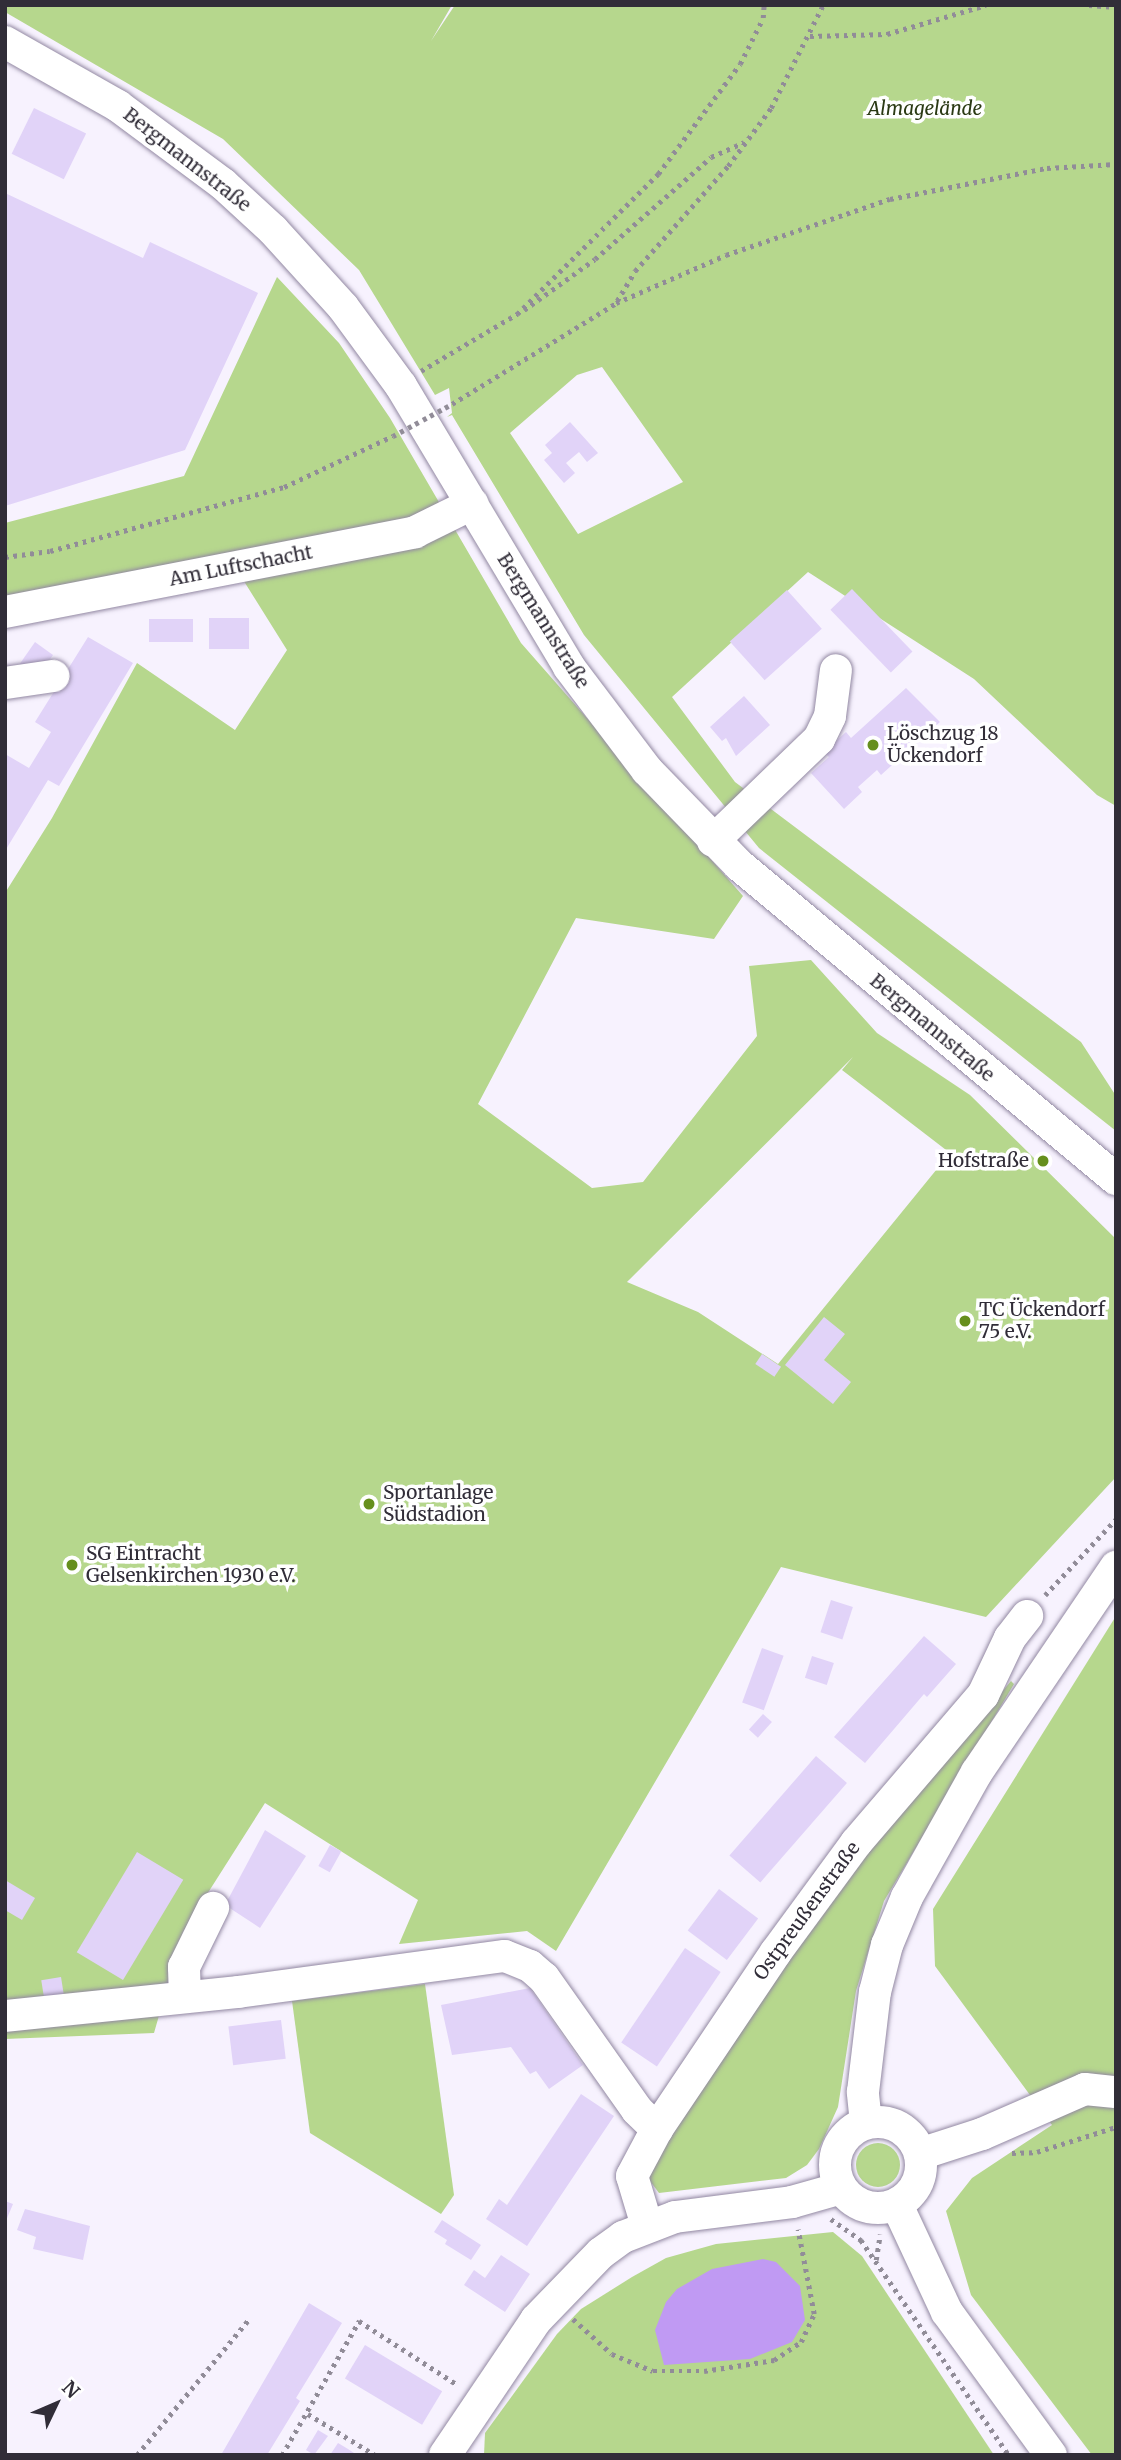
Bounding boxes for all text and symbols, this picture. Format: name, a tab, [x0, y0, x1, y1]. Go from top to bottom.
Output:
park label: Almagelände	[868, 98, 982, 120]
street label: Bergmannstraße	[119, 103, 255, 217]
street label: Am Luftschacht	[167, 541, 315, 591]
street label: Bergmannstraße	[492, 549, 594, 693]
place label: Löschzug 18 Ückendorf	[887, 723, 999, 767]
marker: Löschzug 18 Ückendorf	[865, 737, 881, 753]
street label: Bergmannstraße	[865, 969, 999, 1087]
place label: Hofstraße	[938, 1150, 1029, 1172]
marker: Hofstraße	[1035, 1153, 1051, 1169]
place label: TC Ückendorf 75 e.V.	[979, 1299, 1105, 1343]
marker: TC Ückendorf 75 e.V.	[957, 1313, 973, 1329]
place label: Sportanlage Südstadion	[383, 1482, 493, 1526]
marker: Sportanlage Südstadion	[361, 1496, 377, 1512]
place label: SG Eintracht Gelsenkirchen 1930 e.V.	[86, 1543, 296, 1587]
marker: SG Eintracht Gelsenkirchen 1930 e.V.	[64, 1557, 80, 1573]
street label: Ostpreußenstraße	[749, 1837, 865, 1985]
north arrow	[21, 2369, 91, 2439]
text: N	[57, 2376, 85, 2403]

